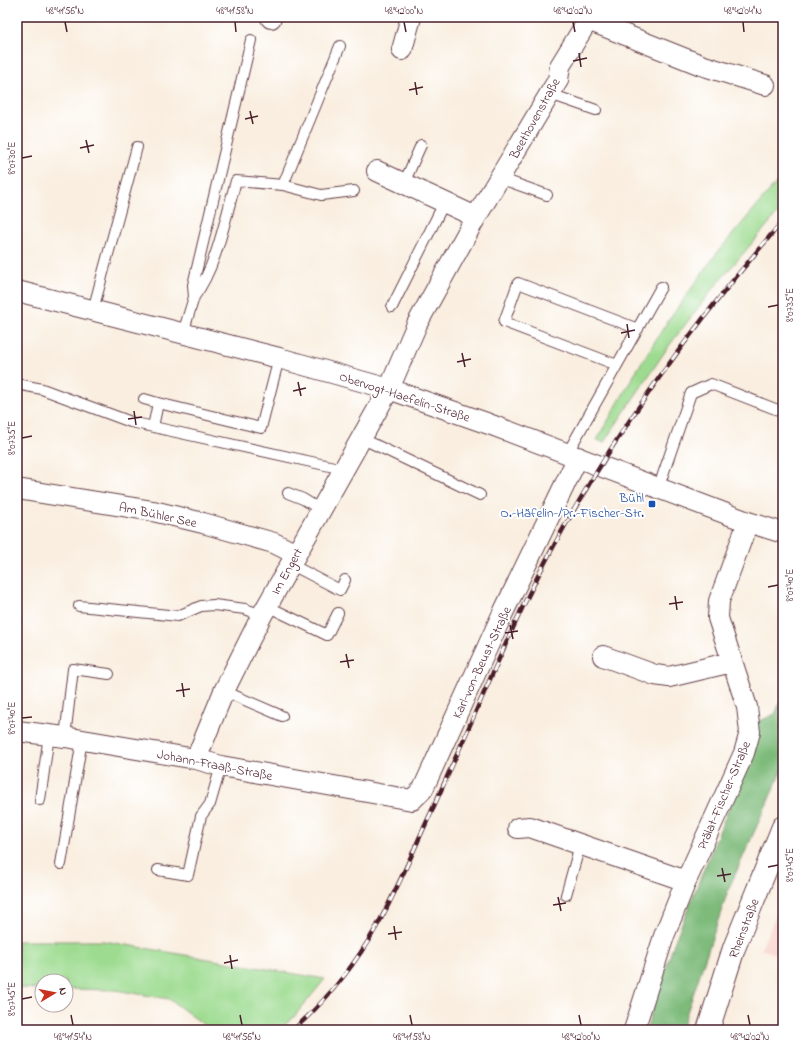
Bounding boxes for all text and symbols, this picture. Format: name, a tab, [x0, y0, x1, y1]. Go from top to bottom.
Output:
text: 48°41'56"N	[46, 4, 84, 19]
text: 48°41'58"N	[216, 4, 254, 19]
text: 48°42'00"N	[385, 4, 423, 19]
text: 48°42'02"N	[553, 4, 593, 19]
text: 48°42'04"N	[724, 4, 762, 19]
street label: Beethovenstraße	[505, 75, 566, 164]
text: 8°07'30"E	[5, 142, 20, 174]
text: 8°07'35"E	[783, 288, 798, 322]
street label: Obervogt-Haefelin-Straße	[336, 367, 473, 429]
text: 8°07'35"E	[5, 421, 20, 455]
place label: Bühl O.-Häfelin-/Pr.-Fischer-Str.	[500, 489, 644, 523]
street label: Am Bühler See	[117, 498, 198, 533]
marker: Bühl O.-Häfelin-/Pr.-Fischer-Str.	[647, 499, 657, 509]
street label: Im Engert	[267, 544, 309, 599]
text: 8°07'40"E	[783, 569, 798, 601]
street label: Karl-von-Beust-Straße	[448, 603, 517, 722]
text: 8°07'40"E	[5, 702, 20, 734]
street label: Prälat-Fischer-Straße	[693, 738, 756, 853]
street label: Johann-Fraaß-Straße	[155, 745, 274, 786]
text: 8°07'45"E	[783, 848, 798, 882]
street label: Rheinstraße	[724, 896, 765, 961]
north arrow	[34, 973, 74, 1013]
text: 8°07'45"E	[5, 982, 20, 1016]
text: N	[54, 986, 71, 996]
text: 48°41'54"N	[54, 1030, 92, 1045]
text: 48°41'56"N	[223, 1030, 261, 1045]
text: 48°41'58"N	[393, 1030, 431, 1045]
text: 48°42'00"N	[562, 1030, 600, 1045]
text: 48°42'02"N	[730, 1030, 770, 1045]

